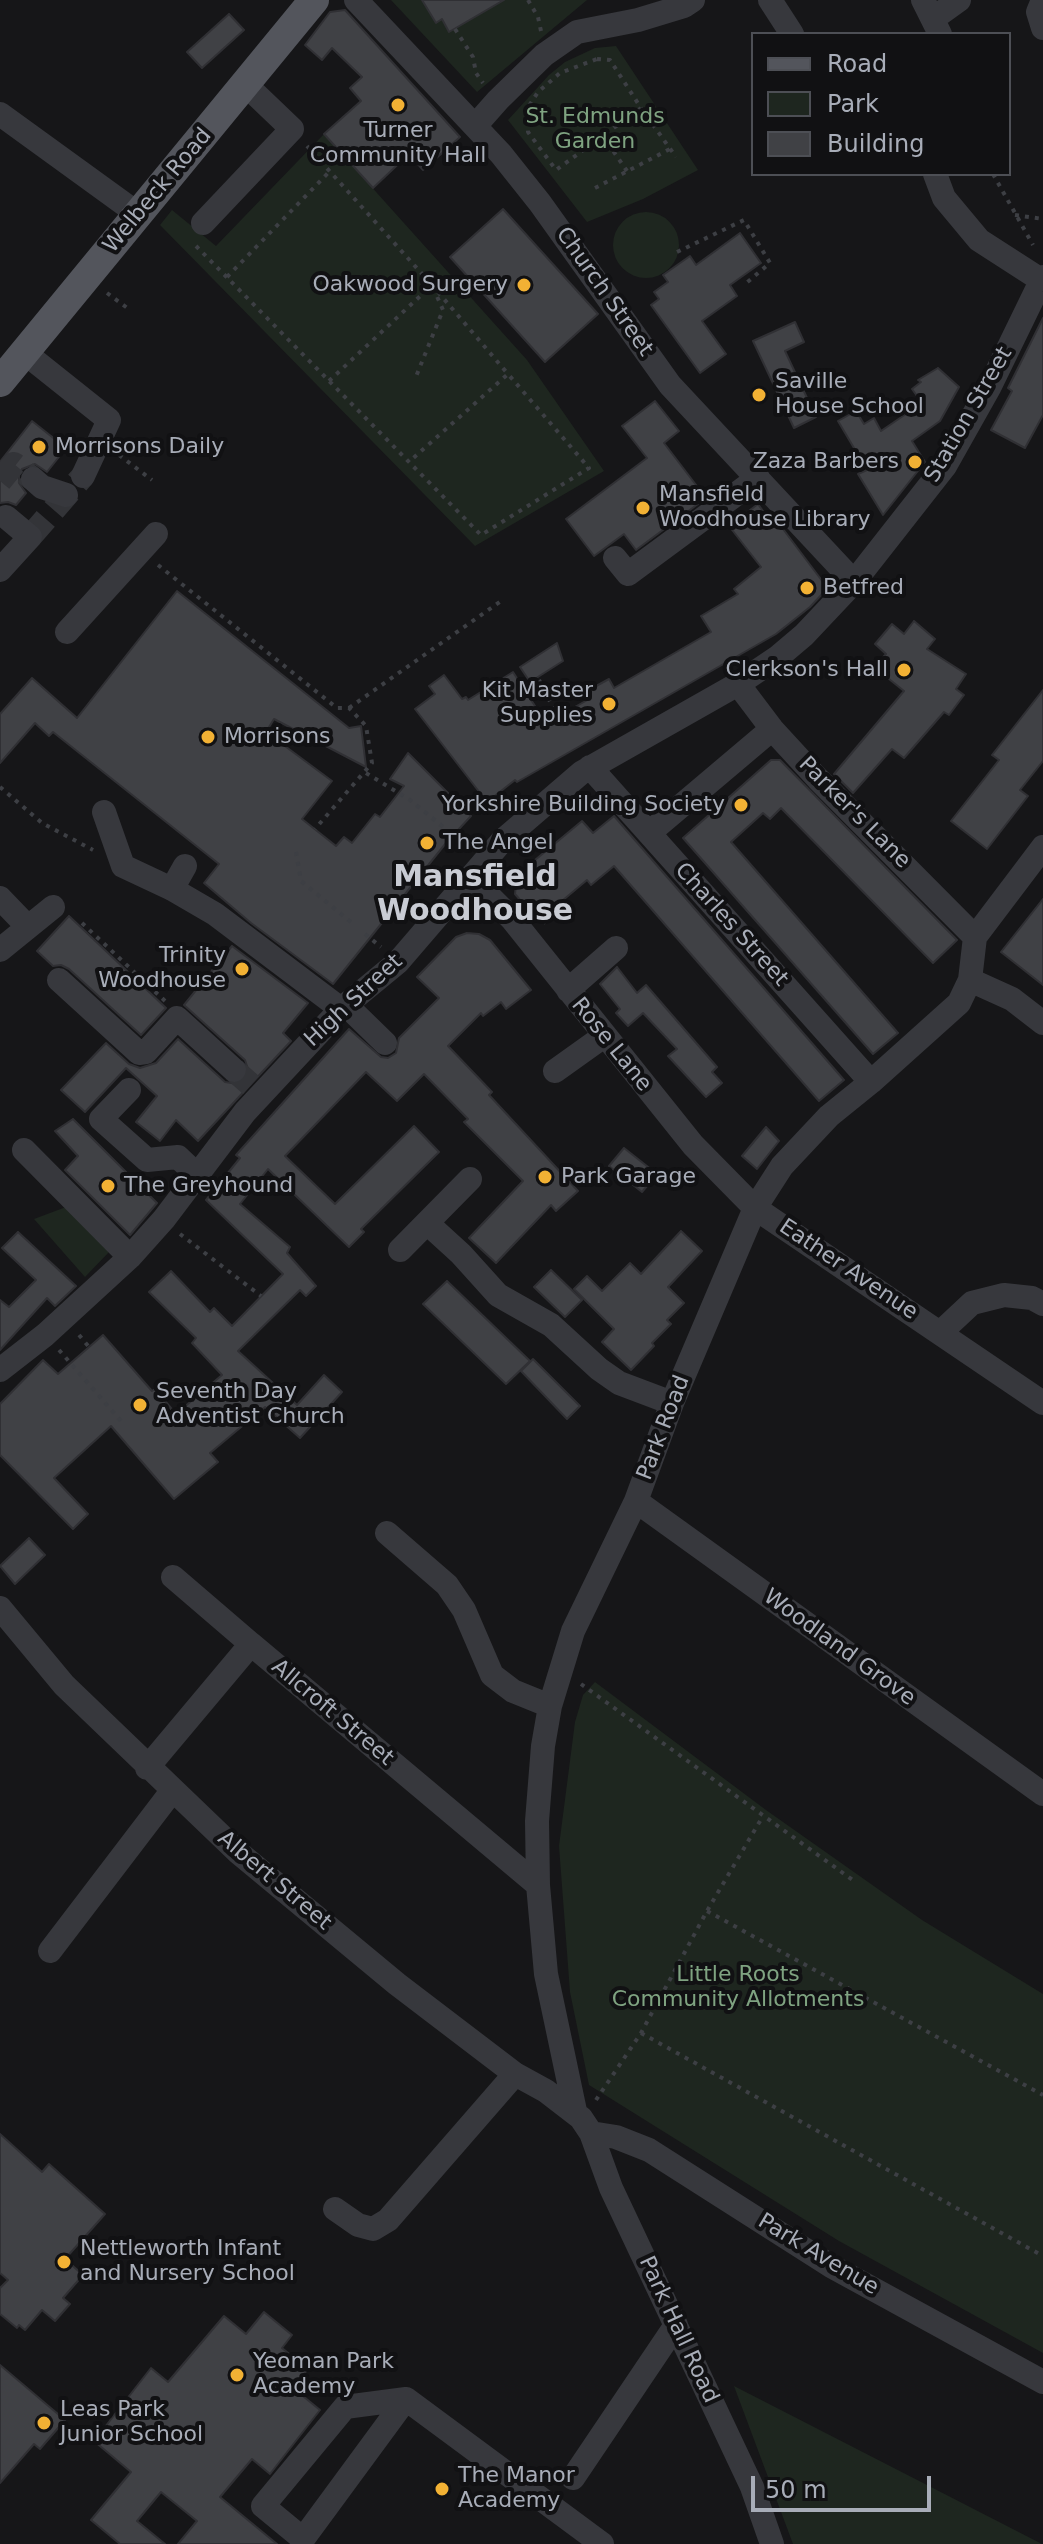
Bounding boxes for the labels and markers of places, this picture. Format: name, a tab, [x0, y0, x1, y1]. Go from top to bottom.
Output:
marker: Turner Community Hall	[389, 96, 407, 114]
place label: Turner Community Hall	[310, 118, 486, 170]
place label: Oakwood Surgery	[312, 272, 508, 298]
marker: Oakwood Surgery	[515, 276, 533, 294]
place label: Saville House School	[775, 369, 924, 420]
marker: Saville House School	[750, 386, 768, 404]
place label: Morrisons Daily	[55, 434, 224, 460]
marker: Morrisons Daily	[30, 438, 48, 456]
place label: Zaza Barbers	[753, 449, 899, 475]
marker: Zaza Barbers	[906, 453, 924, 471]
place label: Mansfield Woodhouse Library	[659, 482, 871, 534]
marker: Mansfield Woodhouse Library	[634, 499, 652, 517]
place label: Betfred	[823, 575, 904, 601]
marker: Betfred	[798, 579, 816, 597]
place label: Clerkson's Hall	[726, 657, 888, 683]
marker: Clerkson's Hall	[895, 661, 913, 679]
place label: Kit Master Supplies	[482, 678, 593, 730]
marker: Kit Master Supplies	[600, 695, 618, 713]
place label: Morrisons	[224, 724, 331, 750]
marker: Morrisons	[199, 728, 217, 746]
place label: Yorkshire Building Society	[442, 792, 725, 818]
marker: Yorkshire Building Society	[732, 796, 750, 814]
place label: The Angel	[443, 830, 554, 856]
marker: The Angel	[418, 834, 436, 852]
place label: Trinity Woodhouse	[98, 943, 226, 994]
marker: Trinity Woodhouse	[233, 960, 251, 978]
place label: Park Garage	[561, 1164, 696, 1190]
marker: Park Garage	[536, 1168, 554, 1186]
place label: The Greyhound	[124, 1173, 293, 1199]
marker: The Greyhound	[99, 1177, 117, 1195]
place label: Seventh Day Adventist Church	[156, 1379, 345, 1430]
marker: Seventh Day Adventist Church	[131, 1396, 149, 1414]
place label: Nettleworth Infant and Nursery School	[80, 2236, 295, 2288]
marker: Nettleworth Infant and Nursery School	[55, 2253, 73, 2271]
place label: Yeoman Park Academy	[253, 2349, 394, 2400]
marker: Yeoman Park Academy	[228, 2366, 246, 2384]
place label: Leas Park Junior School	[60, 2397, 203, 2448]
marker: Leas Park Junior School	[35, 2414, 53, 2432]
place label: The Manor Academy	[458, 2463, 575, 2514]
marker: The Manor Academy	[433, 2480, 451, 2498]

